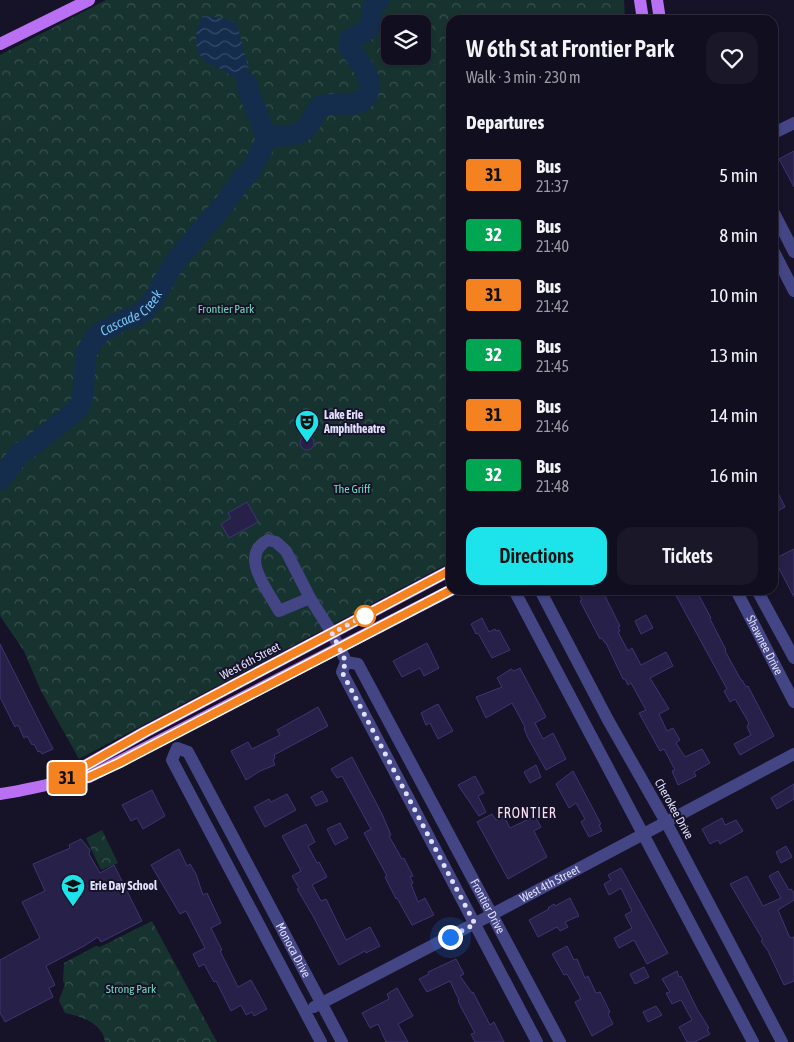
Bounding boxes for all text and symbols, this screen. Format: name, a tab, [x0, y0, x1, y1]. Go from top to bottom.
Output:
map controls	[381, 15, 431, 65]
button: layers	[381, 15, 431, 65]
button: heart	[706, 32, 758, 84]
text: W 6th St at Frontier Park	[466, 35, 674, 62]
text: Walk · 3 min · 230 m	[466, 68, 580, 86]
text: Departures	[466, 111, 544, 133]
text: Bus	[536, 155, 561, 177]
text: 31	[485, 164, 502, 185]
text: 5 min	[719, 164, 758, 186]
text: 21:37	[536, 177, 569, 195]
text: Bus	[536, 215, 561, 237]
text: 32	[485, 224, 502, 245]
text: 8 min	[719, 224, 758, 246]
text: 21:40	[536, 237, 569, 255]
text: Bus	[536, 275, 561, 297]
text: 31	[485, 284, 502, 305]
text: 10 min	[710, 284, 758, 306]
water label: Cascade Creek	[97, 286, 166, 339]
text: 21:42	[536, 297, 569, 315]
park label: Frontier Park	[198, 302, 255, 316]
text: Bus	[536, 335, 561, 357]
text: 32	[485, 344, 502, 365]
text: 13 min	[710, 344, 758, 366]
text: 21:45	[536, 357, 569, 375]
text: Bus	[536, 395, 561, 417]
text: 31	[485, 404, 502, 425]
text: 14 min	[710, 404, 758, 426]
place label: Lake Erie Amphitheatre	[323, 408, 386, 436]
theatre icon: Lake Erie Amphitheatre	[294, 409, 320, 443]
text: 21:46	[536, 417, 569, 435]
text: Bus	[536, 455, 561, 477]
text: 32	[485, 464, 502, 485]
text: 16 min	[710, 464, 758, 486]
text: 21:48	[536, 477, 569, 495]
park label: The Griff	[333, 482, 371, 496]
button: Directions	[466, 527, 607, 585]
button: Tickets	[617, 527, 758, 585]
unlabelled marker	[354, 605, 376, 627]
street label: Shawnee Drive	[743, 613, 786, 677]
street label: West 6th Street	[218, 639, 283, 683]
line badge: 31	[44, 762, 90, 794]
text: 31	[59, 767, 75, 788]
street label: Cherokee Drive	[652, 776, 696, 842]
district label: FRONTIER	[497, 805, 557, 821]
street label: West 4th Street	[517, 862, 583, 905]
school or university icon: Erie Day School	[60, 873, 86, 907]
street label: Frontier Drive	[467, 877, 508, 936]
place label: Erie Day School	[90, 879, 158, 893]
street label: Monoca Drive	[273, 920, 314, 980]
your location	[438, 925, 463, 950]
park label: Strong Park	[106, 982, 157, 996]

